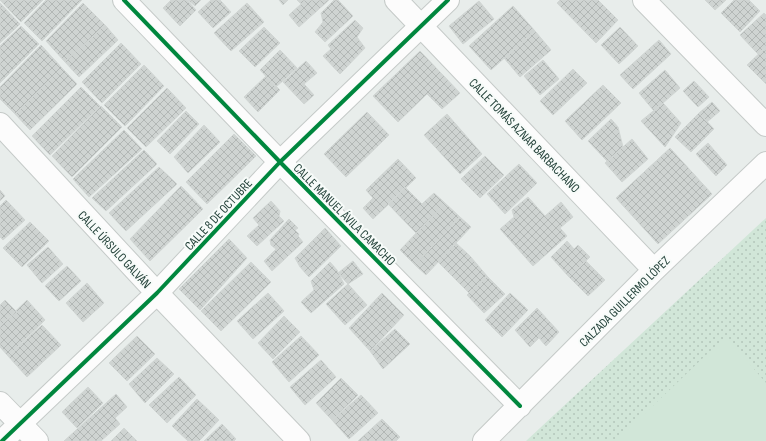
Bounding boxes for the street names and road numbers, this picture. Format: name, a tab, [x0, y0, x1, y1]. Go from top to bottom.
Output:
street label: CALLE TOMÁS AZNAR BARBACHANO	[465, 75, 583, 196]
street label: CALLE MANUEL ÁVILA CAMACHO	[290, 160, 399, 269]
street label: CALLE 8 DE OCTUBRE	[182, 176, 256, 254]
street label: CALLE ÚRSULO GALVÁN	[74, 208, 154, 292]
street label: CALZADA GUILLERMO LÓPEZ	[576, 253, 674, 350]

